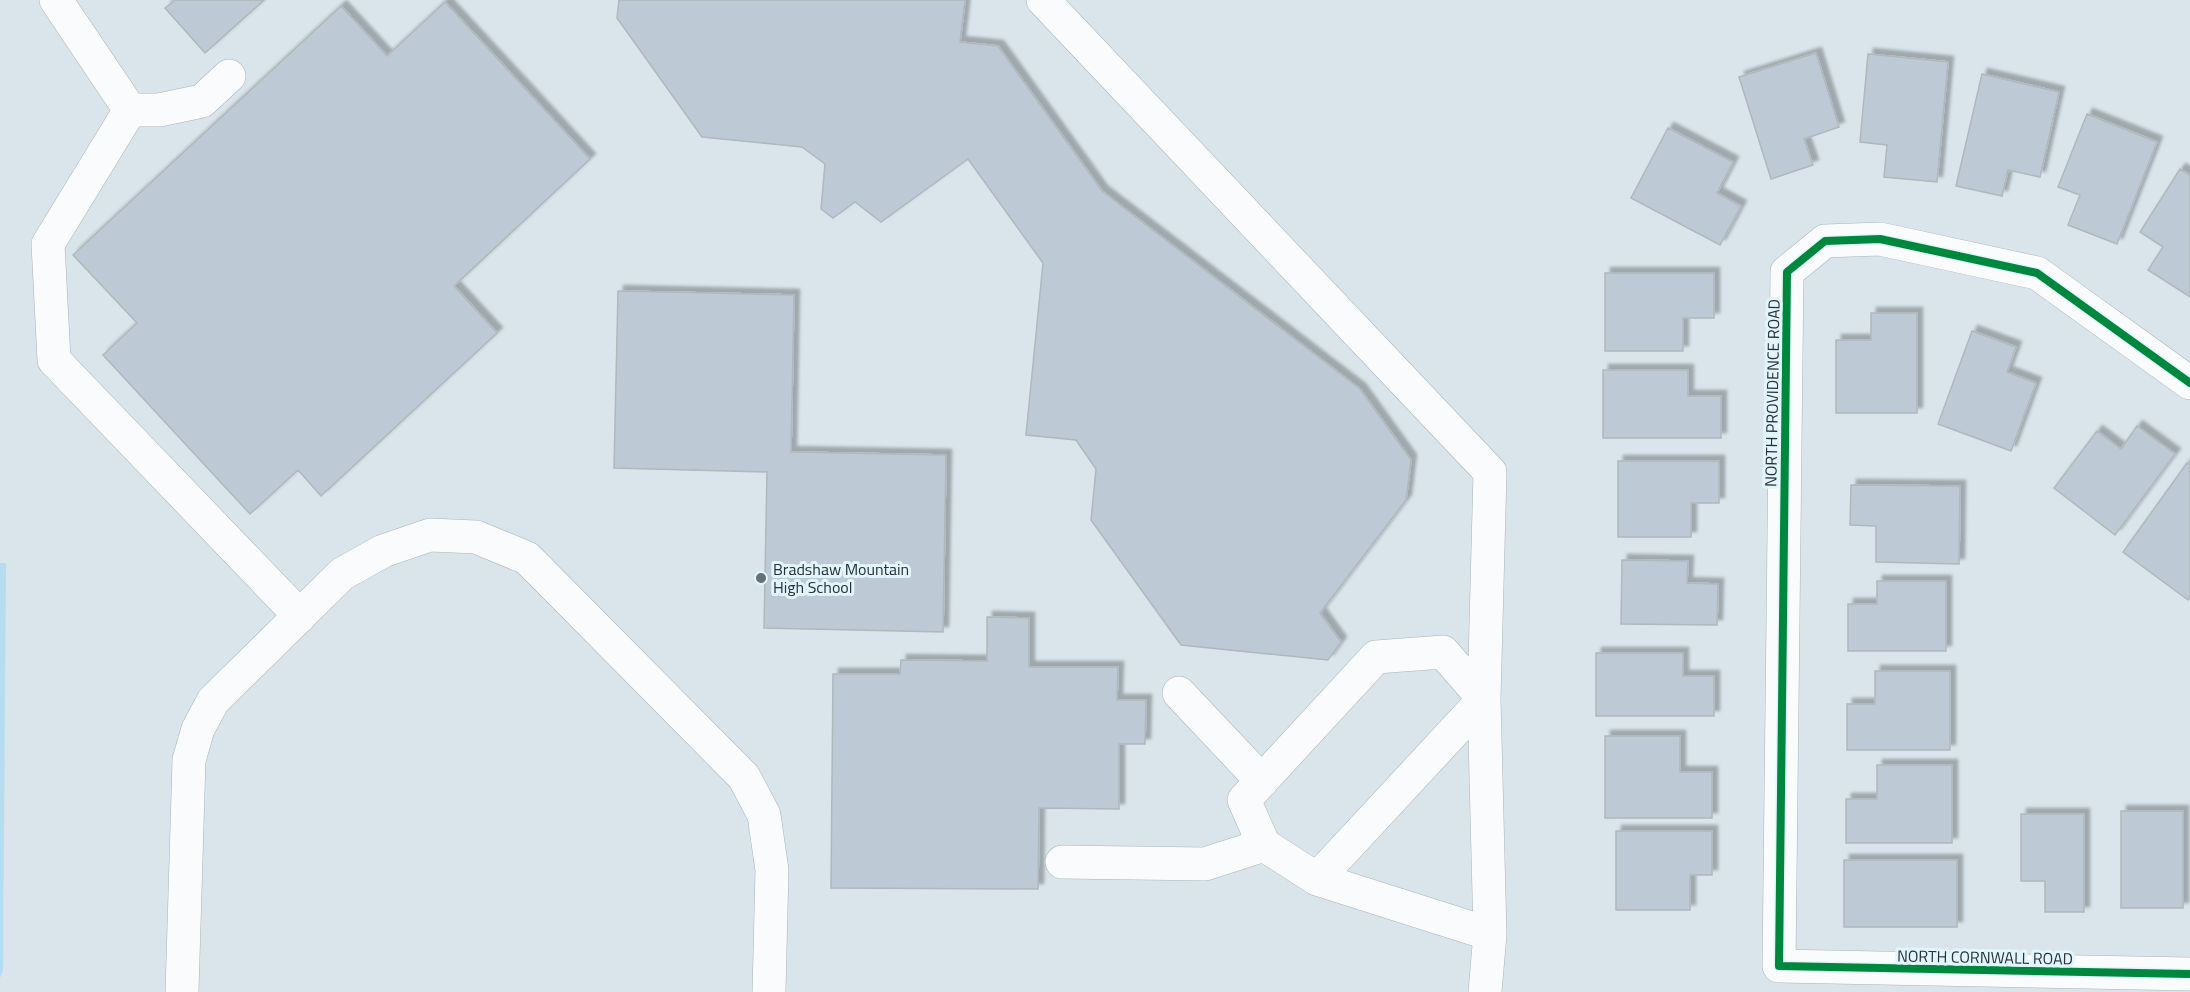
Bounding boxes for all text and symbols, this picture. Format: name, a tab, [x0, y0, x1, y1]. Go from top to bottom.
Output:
street label: NORTH PROVIDENCE ROAD	[1758, 299, 1786, 487]
place label: Bradshaw Mountain High School	[773, 557, 909, 599]
marker: Bradshaw Mountain High School	[754, 571, 768, 585]
street label: NORTH CORNWALL ROAD	[1897, 943, 2073, 971]

